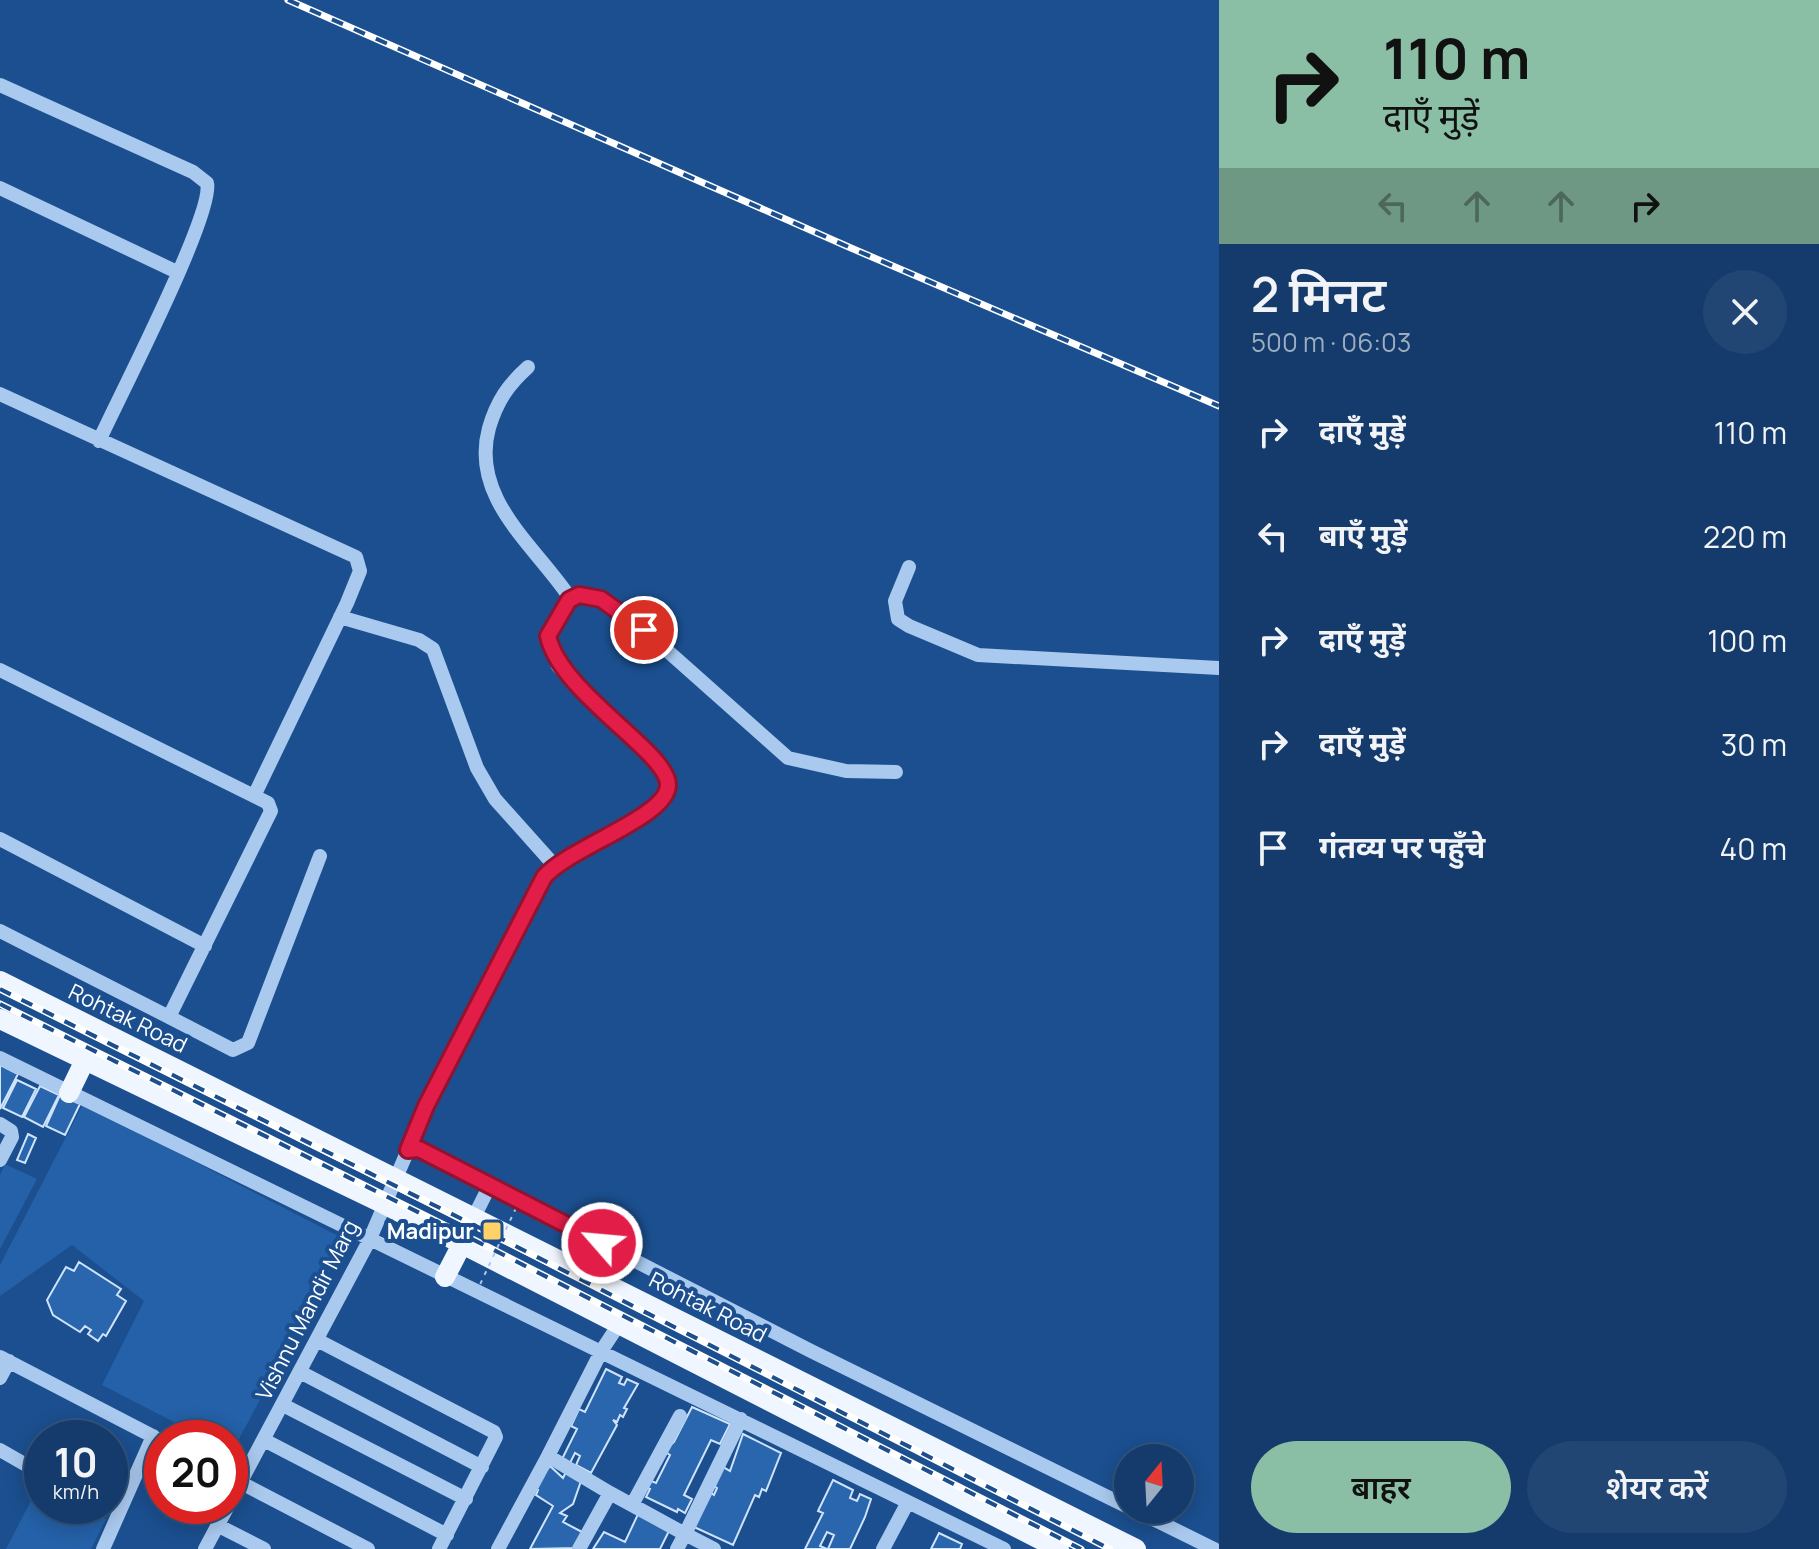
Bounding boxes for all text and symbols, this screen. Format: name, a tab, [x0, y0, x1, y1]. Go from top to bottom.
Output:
text: 110 m	[1383, 19, 1530, 96]
icon: right	[1251, 32, 1355, 136]
text: दाएँ मुड़ें	[1383, 92, 1479, 141]
icon: left	[1371, 184, 1415, 228]
icon: ahead	[1455, 184, 1499, 228]
icon: ahead	[1539, 184, 1583, 228]
icon: right	[1623, 184, 1667, 228]
text: 2 मिनट	[1251, 261, 1386, 326]
button: close	[1703, 270, 1787, 354]
text: 500 m · 06:03	[1251, 324, 1411, 360]
icon: right	[1251, 410, 1295, 454]
text: दाएँ मुड़ें	[1319, 410, 1406, 451]
text: 110 m	[1714, 412, 1787, 453]
icon: left	[1251, 514, 1295, 558]
text: बाएँ मुड़ें	[1319, 514, 1407, 555]
text: 220 m	[1703, 516, 1787, 557]
pin	[610, 596, 678, 664]
icon: arrive	[622, 608, 666, 652]
icon: right	[1251, 618, 1295, 662]
text: दाएँ मुड़ें	[1319, 618, 1406, 659]
text: 100 m	[1707, 620, 1787, 661]
icon: right	[1251, 722, 1295, 766]
text: दाएँ मुड़ें	[1319, 722, 1406, 763]
text: 30 m	[1721, 724, 1787, 765]
icon: arrive	[1251, 826, 1295, 870]
text: गंतव्य पर पहुँचे	[1319, 826, 1485, 867]
text: 40 m	[1720, 828, 1787, 869]
street label: Rohtak Road	[64, 976, 192, 1060]
position arrow	[560, 1201, 644, 1285]
street label: Vishnu Mandir Marg	[249, 1215, 365, 1405]
place label: Madipur	[387, 1216, 474, 1246]
marker: Madipur	[481, 1220, 503, 1242]
street label: Rohtak Road	[644, 1264, 772, 1350]
speed limit sign: 20	[144, 1420, 248, 1524]
text: 10	[54, 1434, 98, 1489]
button: बाहर	[1251, 1441, 1511, 1533]
button: शेयर करें	[1527, 1441, 1787, 1533]
north arrow	[1114, 1444, 1194, 1524]
map controls	[1114, 1444, 1194, 1524]
text: km/h	[53, 1478, 99, 1505]

